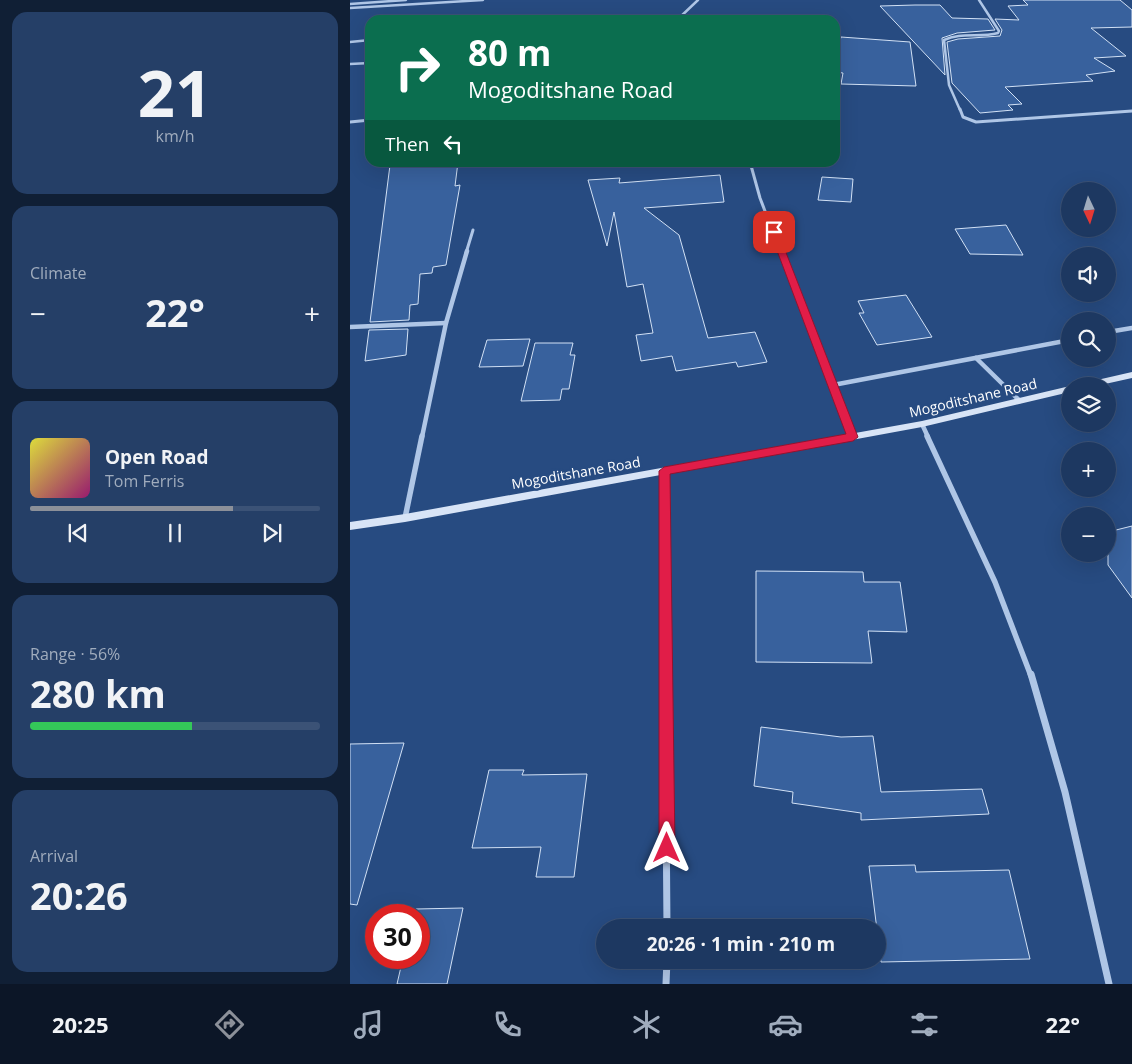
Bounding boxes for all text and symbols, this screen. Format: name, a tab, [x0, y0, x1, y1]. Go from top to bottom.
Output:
text: 80 m	[468, 29, 551, 76]
icon: right	[385, 35, 450, 100]
text: 21	[138, 48, 212, 136]
text: Mogoditshane Road	[468, 74, 673, 104]
text: km/h	[156, 125, 194, 147]
icon: left	[439, 130, 467, 158]
text: Then	[385, 131, 429, 157]
north arrow	[1061, 182, 1116, 238]
map controls	[1061, 182, 1116, 562]
pin	[753, 211, 795, 253]
icon: arrive	[760, 218, 788, 246]
button: sound	[1061, 247, 1116, 302]
text: Climate	[30, 262, 87, 284]
text: 22°	[145, 286, 205, 338]
text: −	[30, 294, 46, 332]
text: +	[304, 294, 320, 332]
button: search	[1061, 312, 1116, 367]
street label: Mogoditshane Road	[907, 374, 1039, 421]
button: layers	[1061, 377, 1116, 432]
button: +	[1061, 442, 1116, 497]
text: Open Road	[105, 444, 209, 470]
street label: Mogoditshane Road	[510, 452, 642, 493]
text: Tom Ferris	[105, 470, 184, 492]
button: −	[1061, 507, 1116, 562]
icon: previous	[64, 519, 92, 547]
icon: pause	[161, 519, 189, 547]
icon: next	[258, 519, 286, 547]
text: Range · 56%	[30, 643, 120, 665]
text: 280 km	[30, 667, 166, 719]
position arrow	[640, 821, 692, 873]
text: Arrival	[30, 845, 78, 867]
text: 20:26	[30, 869, 128, 921]
speed limit sign: 30	[365, 904, 430, 969]
text: 20:26 · 1 min · 210 m	[647, 931, 835, 957]
icon: directions	[212, 1007, 247, 1042]
icon: music	[351, 1007, 386, 1042]
icon: phone	[490, 1007, 525, 1042]
icon: climate	[629, 1007, 664, 1042]
icon: car	[768, 1007, 803, 1042]
icon: filters	[907, 1007, 942, 1042]
text: 20:25	[52, 1009, 109, 1039]
text: 22°	[1045, 1009, 1080, 1039]

